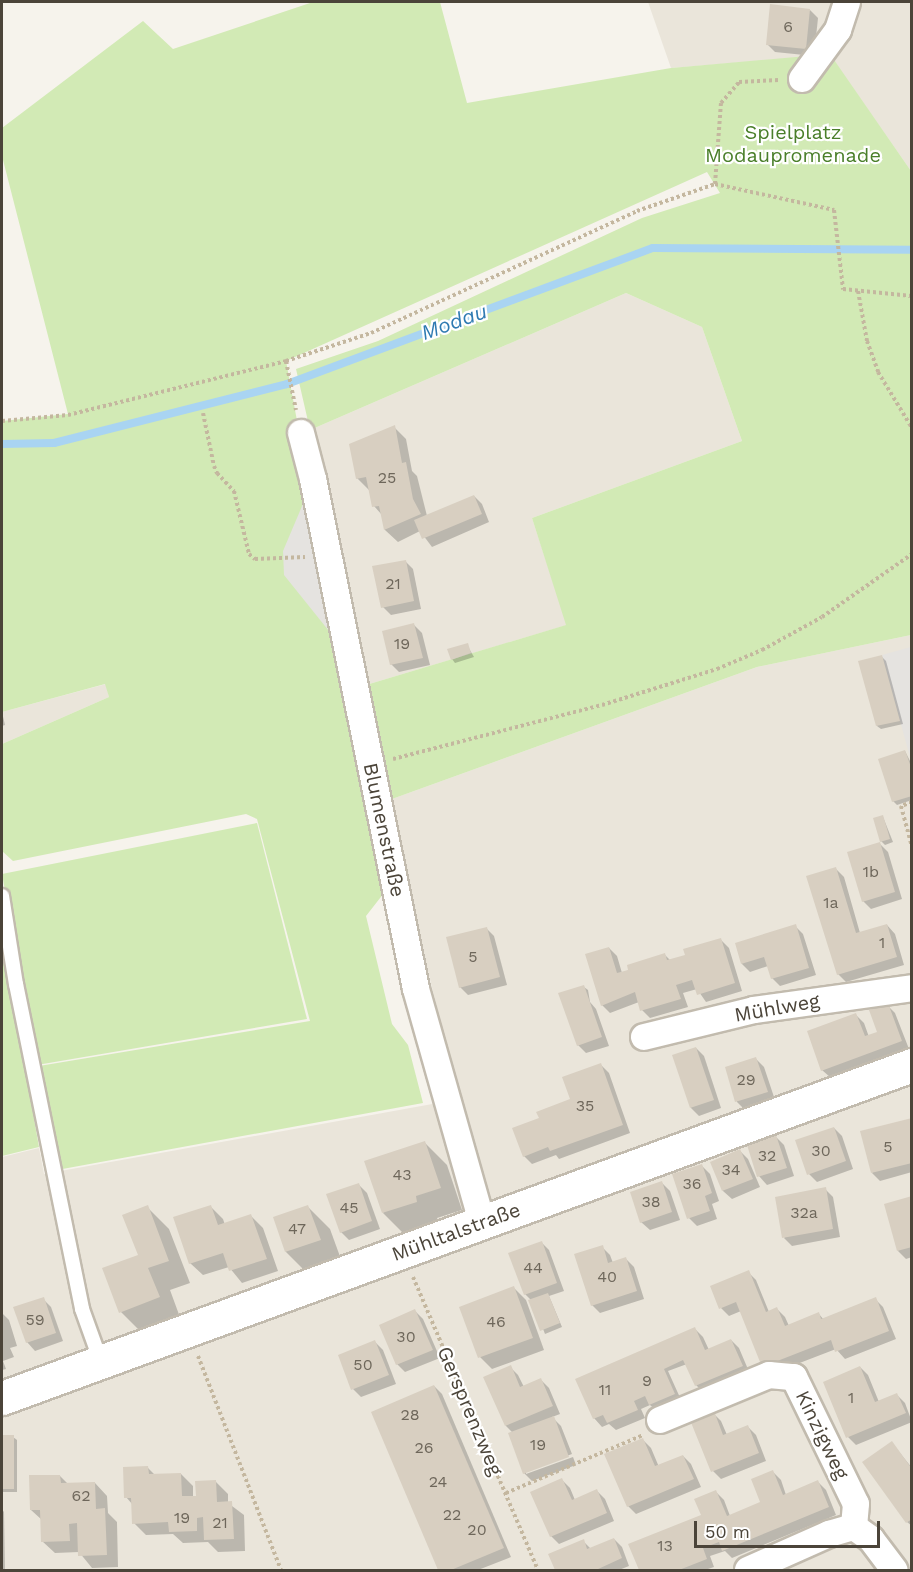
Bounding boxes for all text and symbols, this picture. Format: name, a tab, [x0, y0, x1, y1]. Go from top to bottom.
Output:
house number: 6	[783, 17, 793, 37]
park label: Spielplatz Modaupromenade	[705, 121, 881, 168]
water label: Modau	[418, 298, 490, 346]
house number: 25	[378, 468, 396, 488]
house number: 21	[385, 574, 401, 594]
house number: 19	[394, 634, 410, 654]
street label: Blumenstraße	[358, 761, 410, 899]
house number: 1b	[863, 862, 879, 882]
house number: 1a	[823, 893, 839, 913]
house number: 1	[879, 933, 885, 953]
house number: 5	[468, 947, 478, 967]
street label: Mühlweg	[733, 989, 821, 1027]
house number: 29	[736, 1070, 756, 1090]
house number: 35	[576, 1096, 594, 1116]
house number: 5	[883, 1137, 893, 1157]
house number: 30	[811, 1141, 831, 1161]
house number: 32	[758, 1146, 776, 1166]
house number: 34	[721, 1160, 741, 1180]
house number: 43	[392, 1165, 412, 1185]
house number: 36	[682, 1174, 702, 1194]
house number: 38	[641, 1192, 661, 1212]
house number: 45	[339, 1198, 359, 1218]
street label: Mühltalstraße	[388, 1198, 524, 1266]
house number: 32a	[790, 1203, 818, 1223]
house number: 47	[288, 1219, 306, 1239]
house number: 44	[523, 1258, 543, 1278]
house number: 40	[597, 1267, 617, 1287]
house number: 59	[25, 1310, 45, 1330]
house number: 46	[486, 1312, 506, 1332]
house number: 30	[396, 1327, 416, 1347]
street label: Gersprenzweg	[432, 1343, 508, 1479]
house number: 50	[353, 1355, 373, 1375]
house number: 9	[642, 1371, 652, 1391]
house number: 11	[599, 1380, 611, 1400]
street label: Kinzigweg	[790, 1387, 854, 1483]
house number: 1	[848, 1388, 854, 1408]
house number: 28	[400, 1405, 420, 1425]
house number: 19	[530, 1435, 546, 1455]
house number: 26	[414, 1438, 434, 1458]
house number: 24	[429, 1472, 447, 1492]
house number: 62	[71, 1486, 91, 1506]
house number: 22	[443, 1505, 461, 1525]
house number: 19	[174, 1508, 190, 1528]
scale bar	[697, 1509, 883, 1547]
house number: 21	[212, 1513, 228, 1533]
house number: 20	[467, 1520, 487, 1540]
text: 50 m	[705, 1521, 750, 1542]
house number: 13	[657, 1536, 673, 1556]

